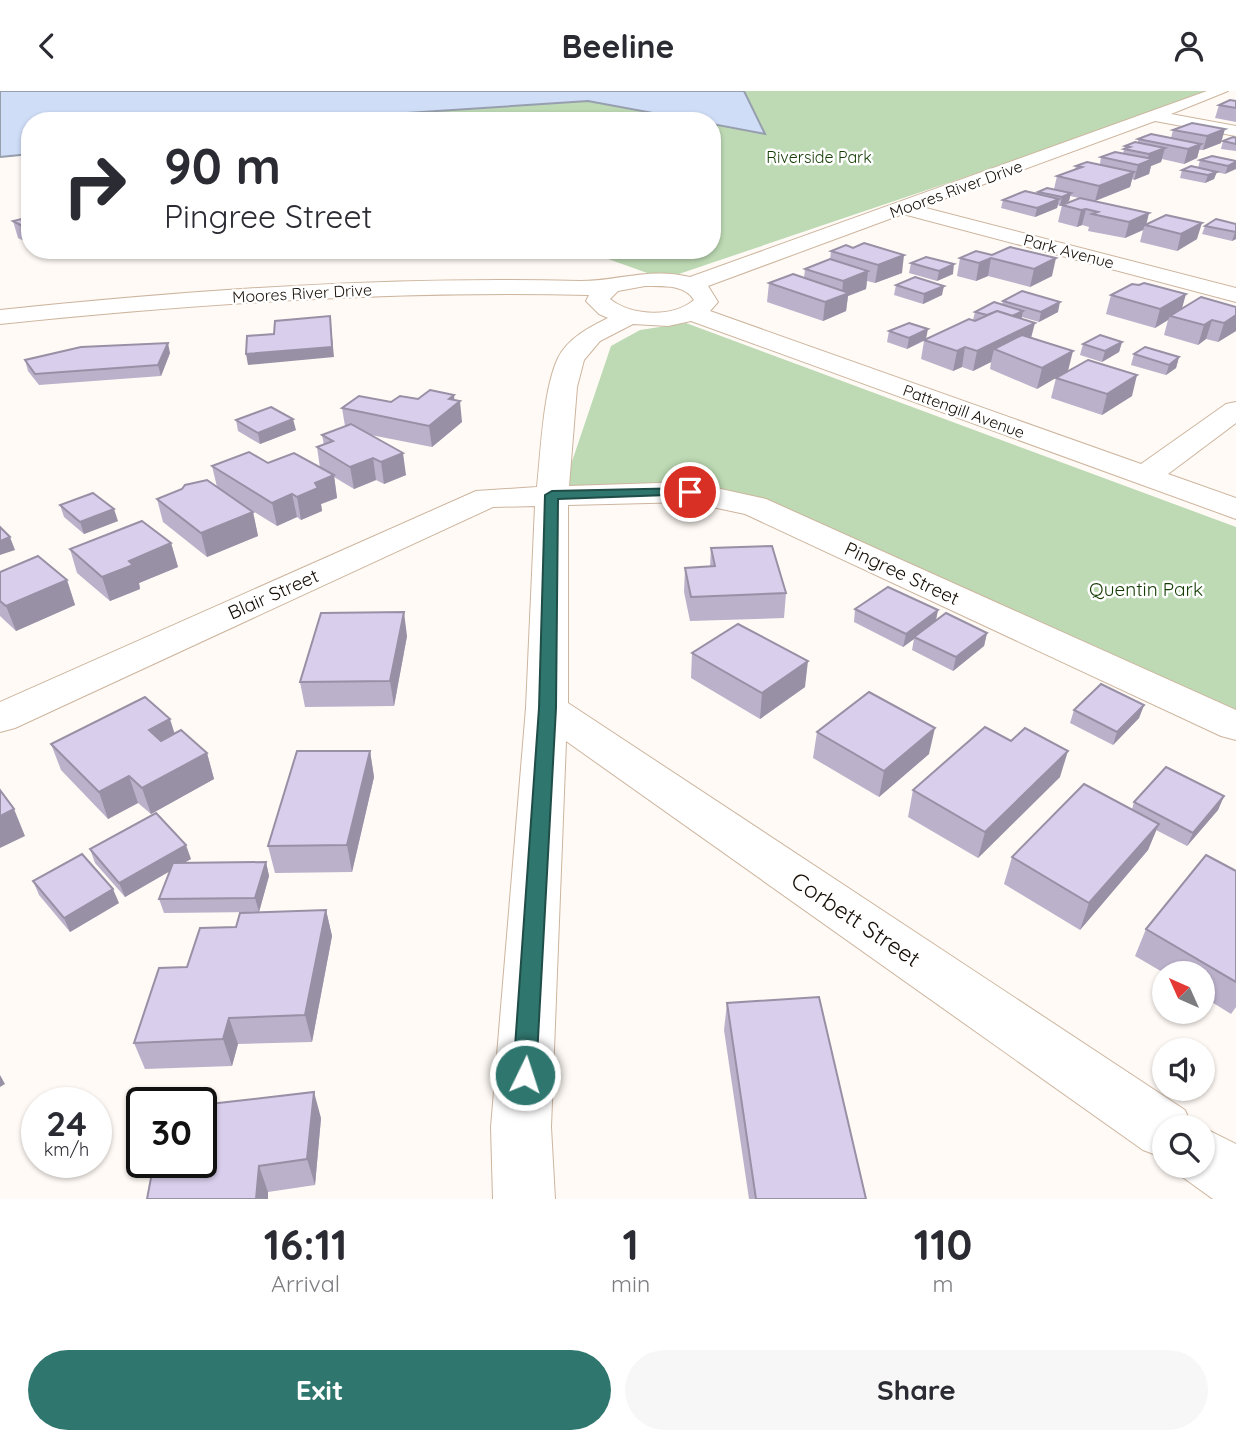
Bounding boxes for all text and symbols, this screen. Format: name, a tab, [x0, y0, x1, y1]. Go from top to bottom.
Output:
text: Beeline	[562, 26, 674, 66]
icon: back	[28, 27, 66, 65]
icon: person	[1170, 27, 1208, 65]
text: 90 m	[164, 135, 281, 196]
icon: right	[49, 140, 140, 231]
park label: Riverside Park	[766, 147, 872, 167]
street label: Moores River Drive	[887, 156, 1025, 222]
text: Pingree Street	[164, 196, 372, 236]
street label: Park Avenue	[1022, 229, 1116, 273]
street label: Moores River Drive	[232, 279, 372, 307]
street label: Pattengill Avenue	[900, 380, 1028, 442]
pin	[660, 462, 720, 522]
icon: arrive	[671, 473, 709, 511]
street label: Pingree Street	[841, 536, 963, 610]
street label: Blair Street	[224, 563, 322, 625]
park label: Quentin Park	[1089, 577, 1203, 601]
street label: Corbett Street	[786, 865, 926, 973]
north arrow	[1152, 961, 1214, 1024]
map controls	[1152, 961, 1215, 1178]
position arrow	[488, 1038, 562, 1112]
button: sound	[1152, 1038, 1215, 1101]
speed limit sign: 30	[126, 1087, 217, 1178]
text: 24	[46, 1101, 87, 1145]
button: search	[1152, 1115, 1215, 1178]
text: km/h	[44, 1138, 89, 1161]
text: 16:11	[264, 1218, 347, 1271]
text: 1	[622, 1218, 639, 1271]
text: 110	[914, 1218, 972, 1271]
text: Arrival	[271, 1269, 340, 1298]
text: min	[611, 1269, 650, 1298]
text: m	[933, 1269, 954, 1298]
button: Exit	[28, 1350, 611, 1430]
button: Share	[625, 1350, 1208, 1430]

